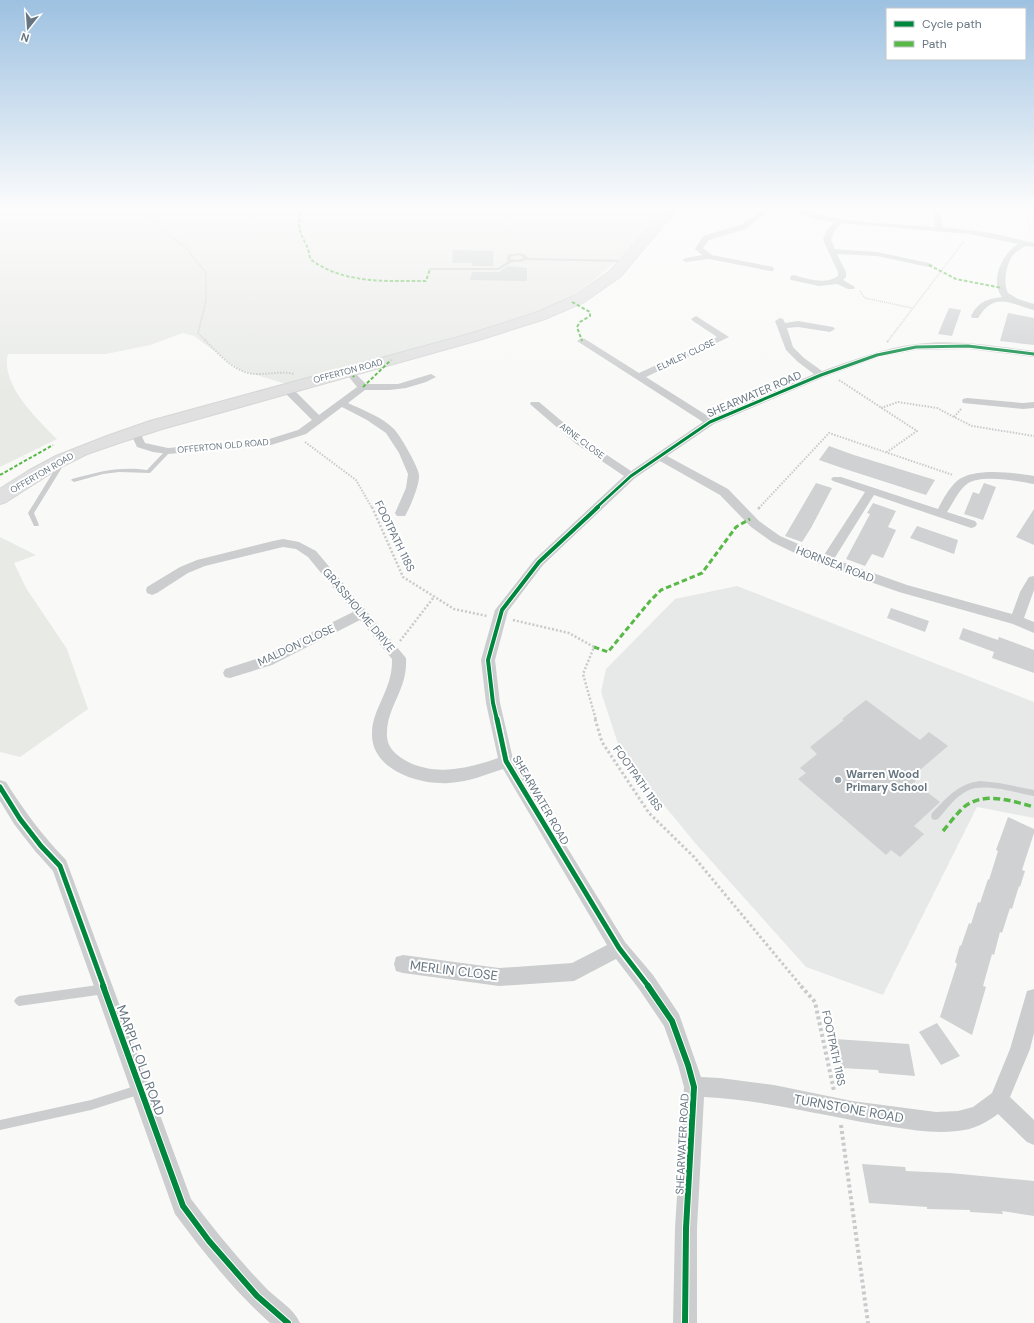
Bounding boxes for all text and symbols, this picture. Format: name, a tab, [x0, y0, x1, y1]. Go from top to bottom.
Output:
north arrow	[8, 8, 48, 48]
legend	[886, 8, 1026, 60]
text: Cycle path	[922, 16, 982, 32]
text: N	[19, 30, 31, 45]
text: Path	[922, 36, 947, 52]
street label: ELMLEY CLOSE	[655, 336, 717, 374]
street label: OFFERTON ROAD	[312, 356, 384, 386]
street label: SHEARWATER ROAD	[705, 368, 804, 420]
street label: ARNE CLOSE	[557, 420, 607, 462]
street label: OFFERTON OLD ROAD	[177, 436, 269, 456]
street label: OFFERTON ROAD	[8, 450, 76, 496]
street label: FOOTPATH 118S	[372, 498, 418, 574]
street label: HORNSEA ROAD	[794, 543, 876, 585]
street label: GRASSHOLME DRIVE	[320, 565, 398, 655]
street label: MALDON CLOSE	[255, 621, 337, 669]
street label: FOOTPATH 118S	[610, 742, 666, 814]
street label: SHEARWATER ROAD	[510, 753, 573, 848]
place label: Warren Wood Primary School	[846, 767, 927, 794]
marker: Warren Wood Primary School	[833, 775, 843, 785]
street label: MERLIN CLOSE	[409, 957, 499, 984]
street label: MARPLE OLD ROAD	[113, 1003, 168, 1118]
street label: FOOTPATH 118S	[819, 1009, 849, 1087]
street label: TURNSTONE ROAD	[793, 1090, 905, 1127]
street label: SHEARWATER ROAD	[672, 1093, 692, 1195]

